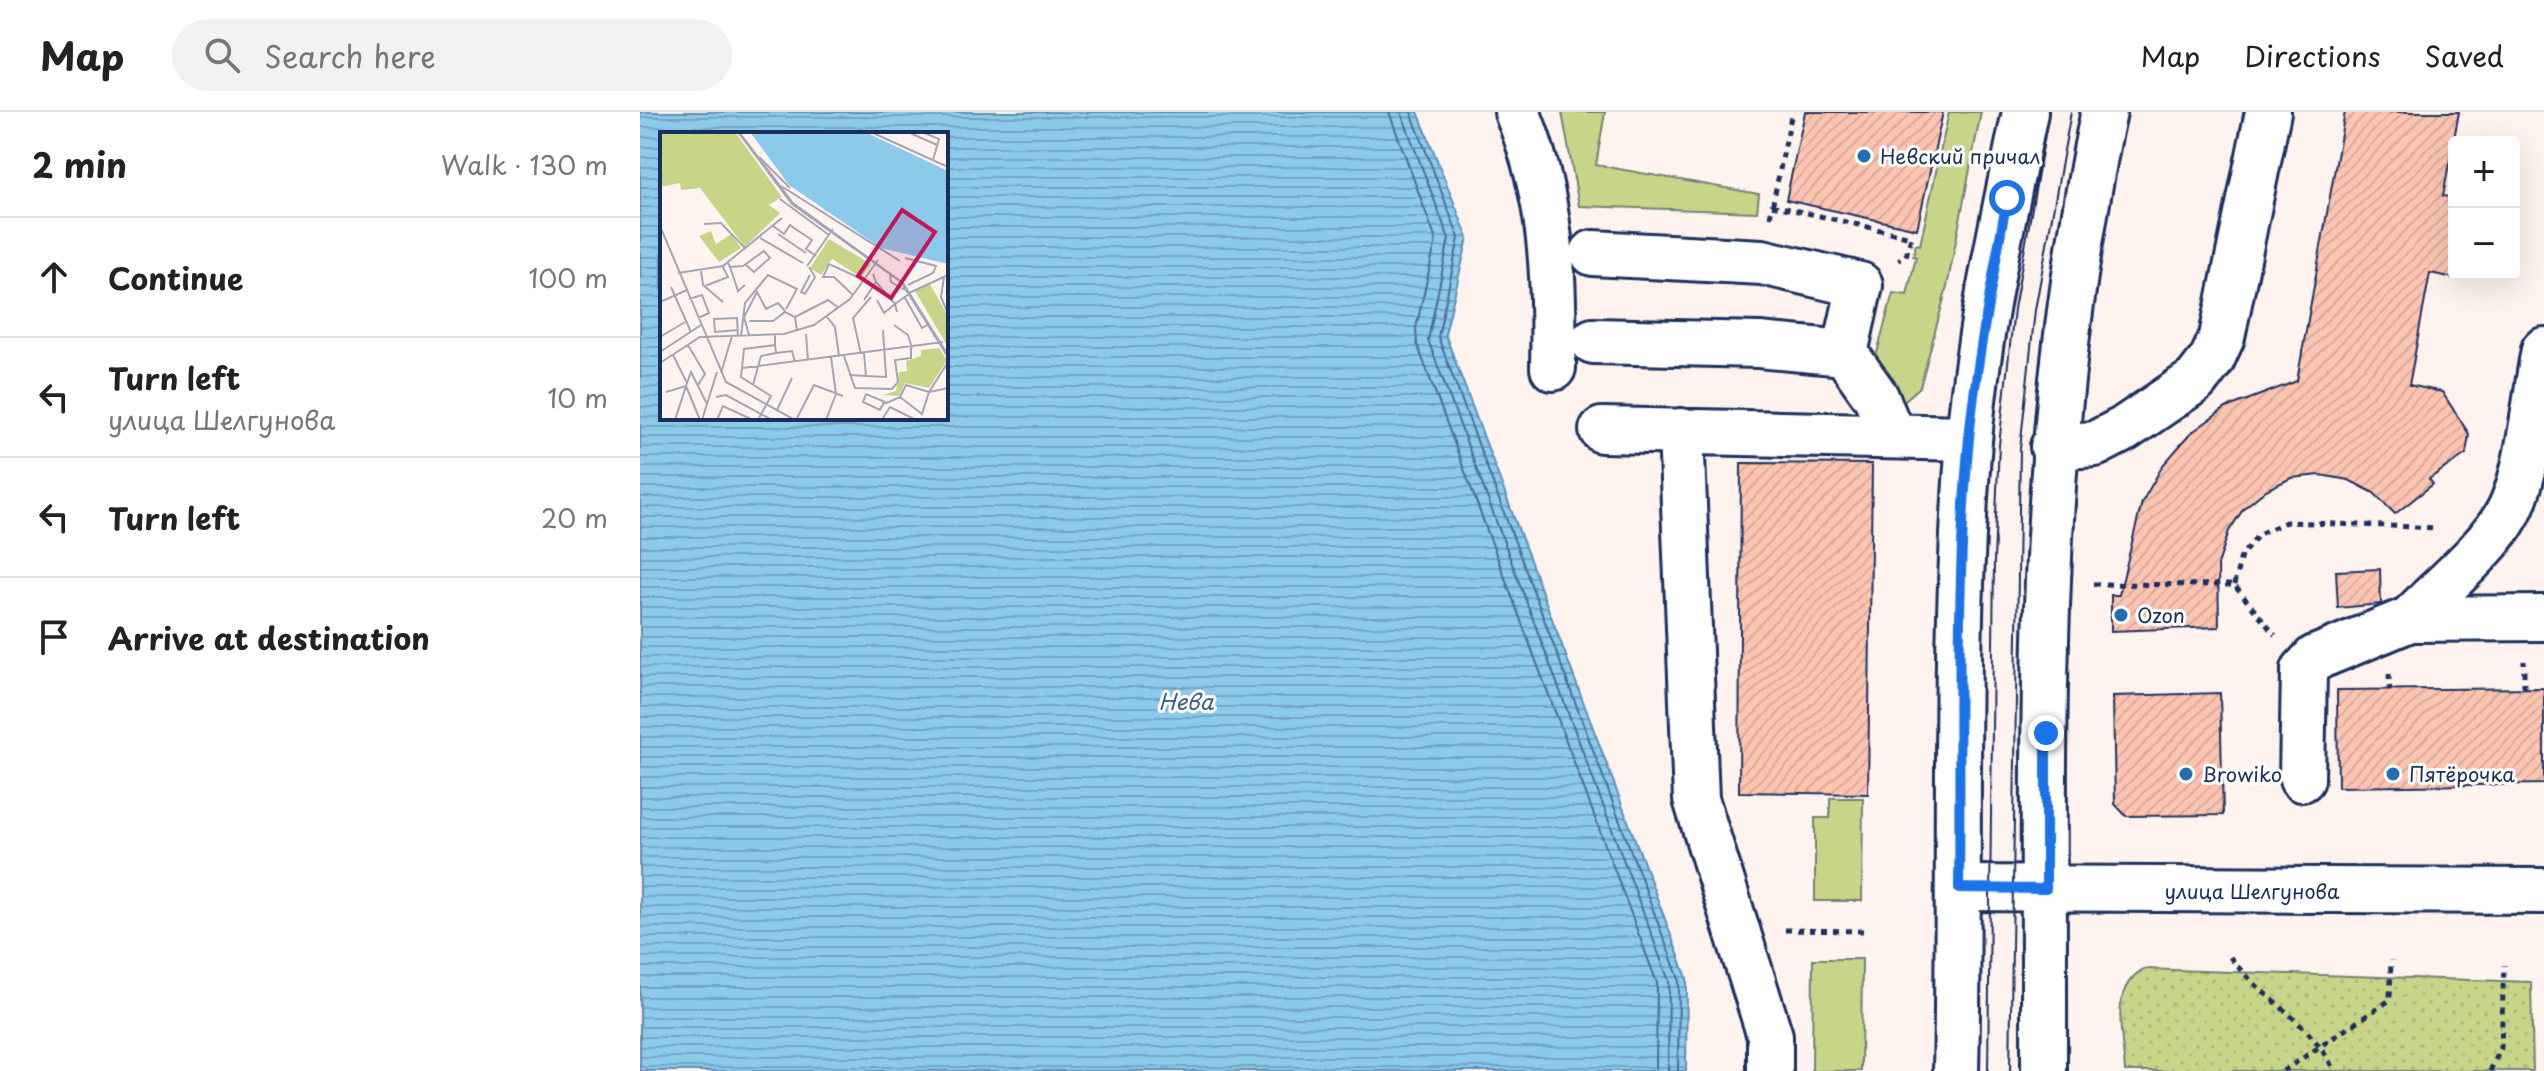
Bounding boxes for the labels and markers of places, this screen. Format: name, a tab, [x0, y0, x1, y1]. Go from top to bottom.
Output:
place label: Невский причал	[1880, 141, 2041, 171]
marker: Невский причал	[1855, 147, 1873, 165]
place label: Ozon	[2137, 600, 2185, 630]
marker: Ozon	[2112, 606, 2130, 624]
place label: Browiko	[2202, 759, 2282, 789]
place label: Пятёрочка	[2409, 759, 2515, 789]
marker: Browiko	[2177, 765, 2195, 783]
marker: Пятёрочка	[2384, 765, 2402, 783]

